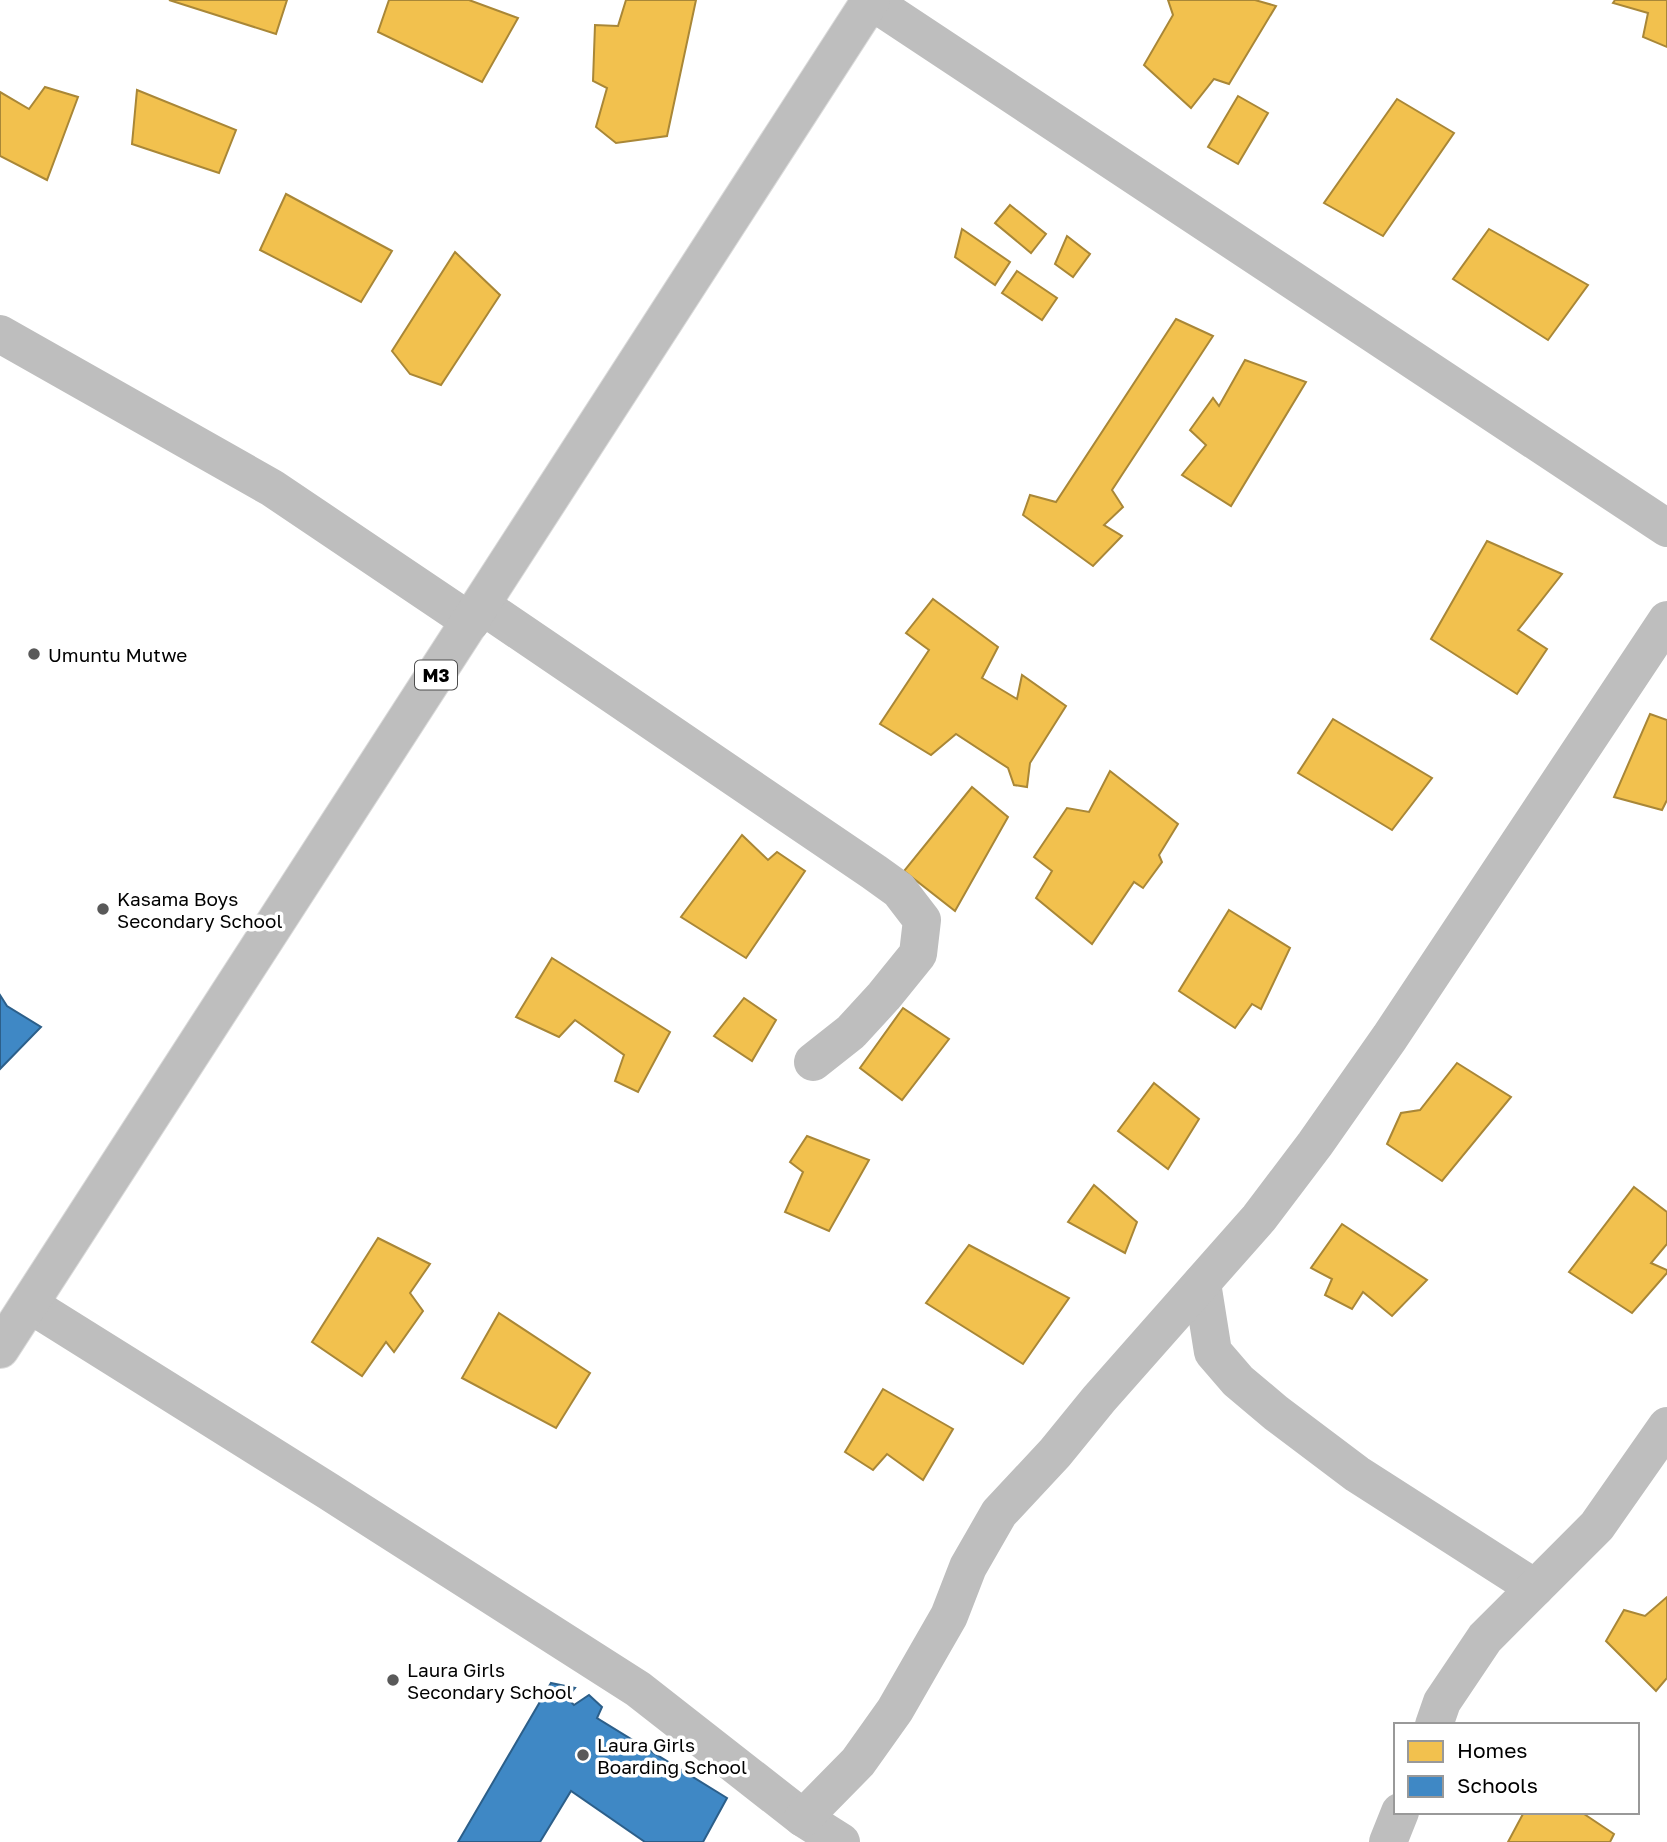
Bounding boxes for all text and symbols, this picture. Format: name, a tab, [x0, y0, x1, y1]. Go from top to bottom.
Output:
place label: Umuntu Mutwe	[48, 643, 187, 666]
marker: Umuntu Mutwe	[26, 646, 42, 662]
road number: M3	[415, 660, 457, 690]
place label: Kasama Boys Secondary School	[117, 887, 283, 932]
marker: Kasama Boys Secondary School	[95, 901, 111, 917]
place label: Laura Girls Secondary School	[407, 1658, 573, 1703]
marker: Laura Girls Secondary School	[385, 1672, 401, 1688]
legend	[1394, 1723, 1639, 1814]
place label: Laura Girls Boarding School	[597, 1733, 747, 1778]
text: Homes	[1457, 1737, 1527, 1763]
marker: Laura Girls Boarding School	[575, 1747, 591, 1763]
text: Schools	[1457, 1772, 1538, 1798]

